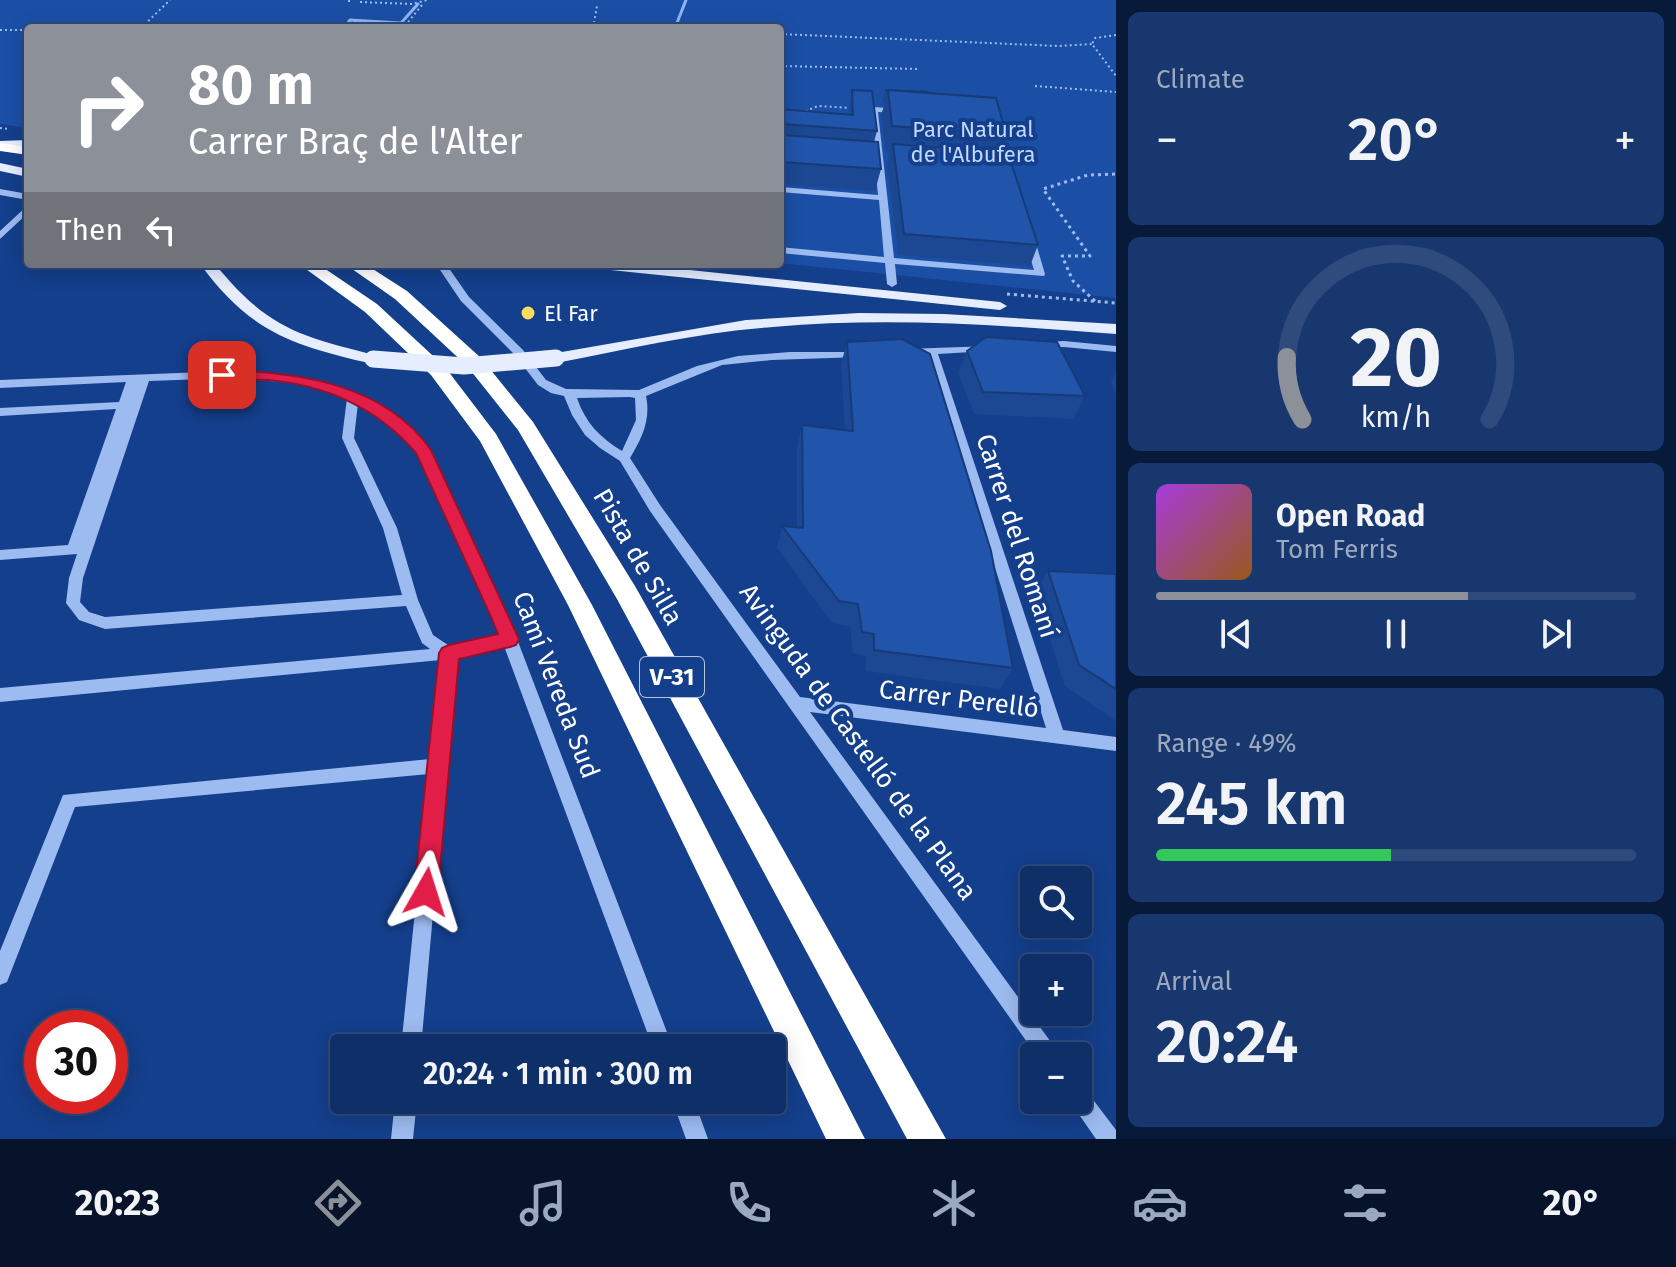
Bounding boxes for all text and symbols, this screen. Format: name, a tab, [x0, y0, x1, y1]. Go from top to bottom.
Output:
text: 80 m	[188, 52, 314, 119]
icon: right	[56, 56, 160, 160]
text: Climate	[1156, 64, 1245, 95]
text: 20°	[1348, 104, 1444, 176]
text: −	[1156, 114, 1178, 167]
text: +	[1614, 114, 1636, 167]
park label: Parc Natural de l'Albufera	[910, 116, 1036, 168]
text: Carrer Braç de l'Alter	[188, 120, 523, 164]
icon: left	[139, 208, 183, 252]
text: Then	[56, 212, 123, 248]
place label: El Far	[544, 300, 598, 327]
marker: El Far	[519, 304, 537, 322]
text: 20	[1350, 308, 1442, 408]
pin	[188, 341, 256, 409]
icon: arrive	[200, 353, 244, 397]
text: km/h	[1361, 400, 1431, 435]
street label: Carrer del Romaní	[969, 430, 1065, 642]
street label: Pista de Silla	[587, 483, 689, 631]
text: Open Road	[1276, 498, 1425, 534]
text: Tom Ferris	[1276, 534, 1398, 565]
street label: Avinguda de Castelló de la Plana	[733, 578, 983, 906]
street label: Camí Vereda Sud	[506, 587, 606, 783]
icon: previous	[1214, 612, 1258, 656]
icon: pause	[1374, 612, 1418, 656]
icon: next	[1534, 612, 1578, 656]
road number: V-31	[640, 657, 704, 697]
street label: Carrer Perelló	[877, 674, 1041, 724]
text: Range · 49%	[1156, 728, 1297, 759]
text: 245 km	[1156, 768, 1348, 840]
position arrow	[384, 850, 468, 934]
map controls	[1020, 866, 1092, 1114]
button: search	[1020, 866, 1092, 938]
button: +	[1020, 954, 1092, 1026]
text: Arrival	[1156, 966, 1232, 997]
text: 20:24	[1156, 1006, 1298, 1078]
speed limit sign: 30	[24, 1010, 128, 1114]
button: −	[1020, 1042, 1092, 1114]
text: 20:24 · 1 min · 300 m	[423, 1056, 693, 1092]
icon: directions	[310, 1175, 366, 1231]
icon: music	[515, 1175, 571, 1231]
icon: phone	[721, 1175, 777, 1231]
icon: climate	[926, 1175, 982, 1231]
icon: car	[1132, 1175, 1188, 1231]
icon: filters	[1337, 1175, 1393, 1231]
text: 20:23	[75, 1181, 160, 1225]
text: 20°	[1543, 1181, 1601, 1225]

